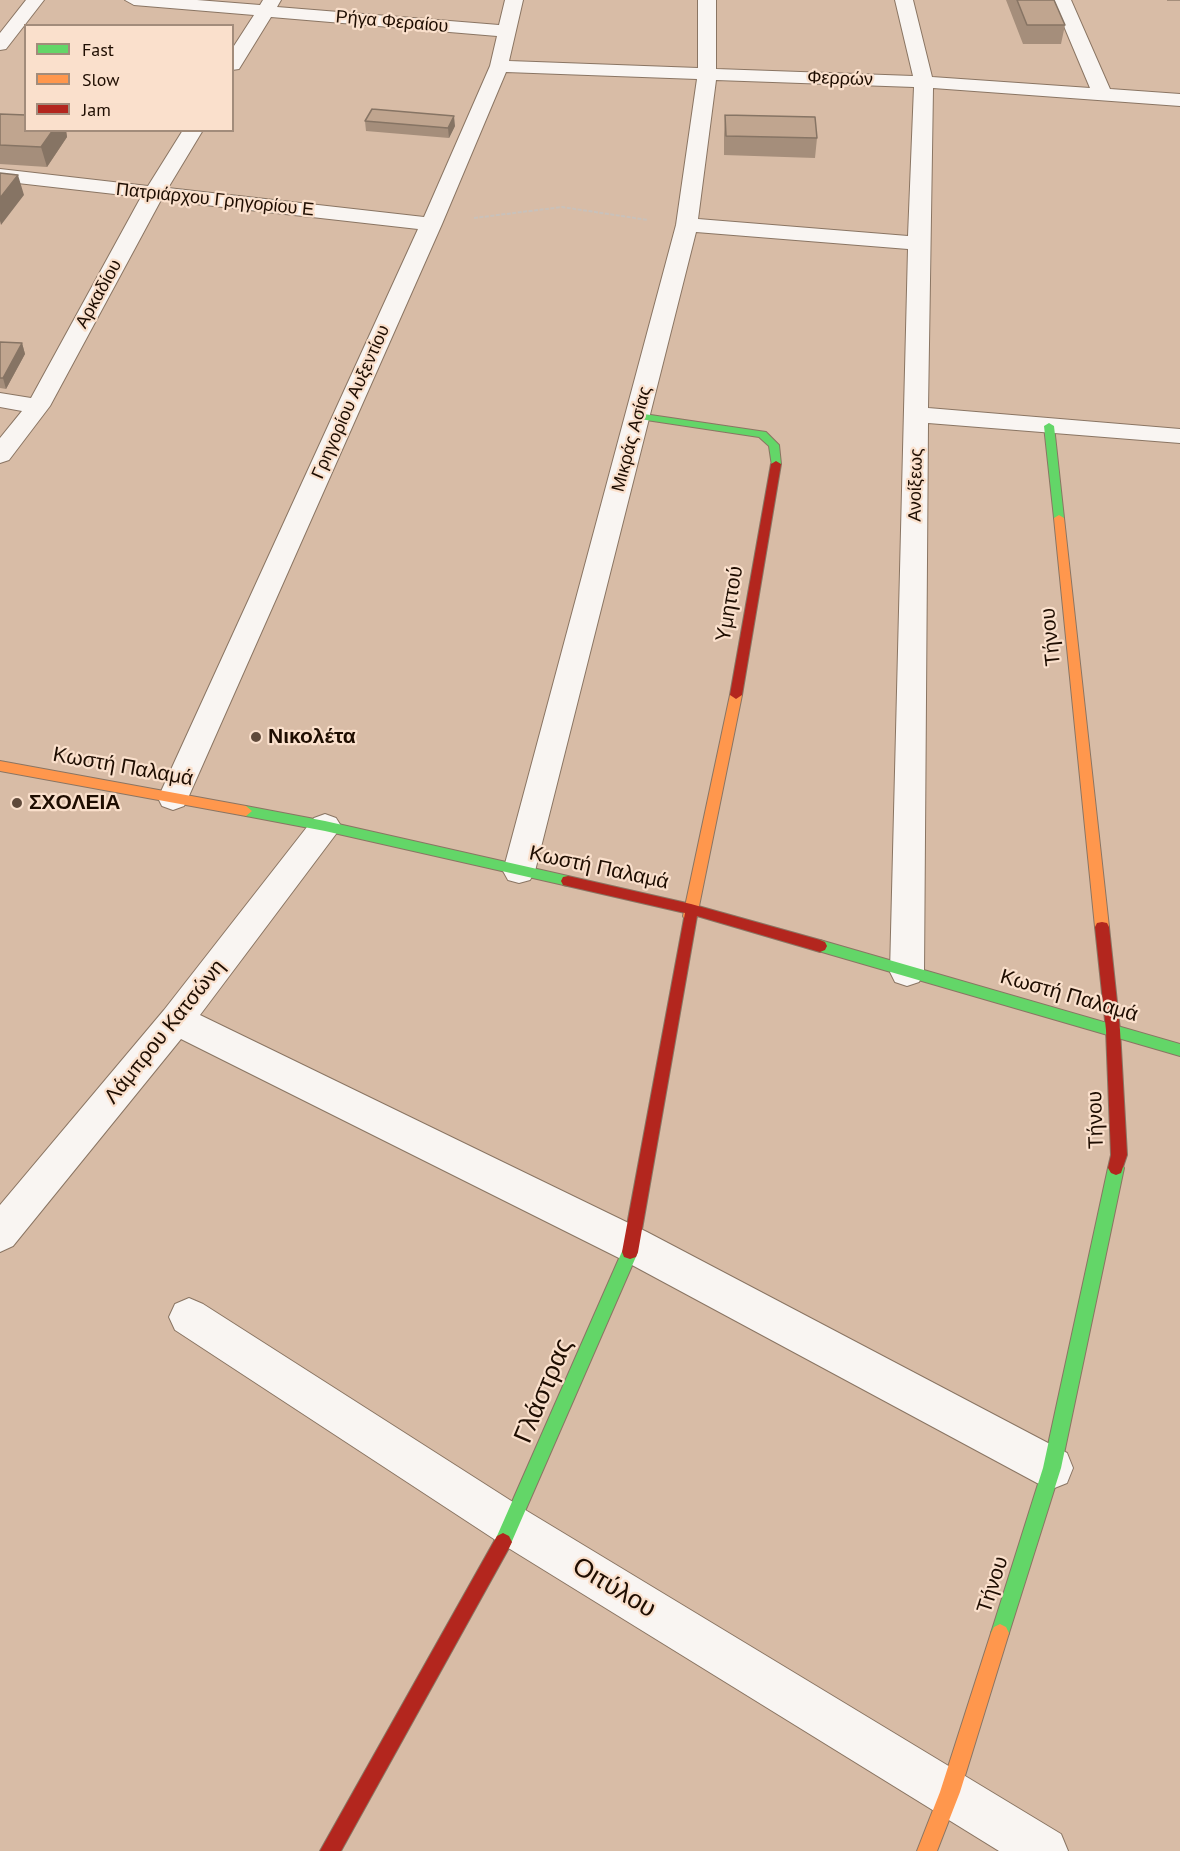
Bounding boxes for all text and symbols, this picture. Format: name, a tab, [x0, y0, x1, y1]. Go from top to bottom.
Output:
street label: Ρήγα Φεραίου	[335, 6, 449, 38]
legend	[24, 24, 234, 132]
text: Fast	[82, 38, 114, 61]
street label: Φερρών	[807, 67, 873, 91]
text: Slow	[82, 68, 120, 91]
text: Jam	[82, 98, 111, 121]
street label: Πατριάρχου Γρηγορίου Ε	[115, 179, 315, 221]
street label: Αρκαδίου	[71, 256, 127, 332]
street label: Γρηγορίου Αυξεντίου	[307, 322, 395, 482]
street label: Μικράς Ασίας	[608, 384, 656, 494]
street label: Ανοίξεως	[905, 448, 927, 522]
street label: Υμηττού	[711, 564, 749, 644]
street label: Τήνου	[1035, 607, 1067, 667]
place label: Νικολέτα	[268, 724, 356, 750]
marker: Νικολέτα	[249, 730, 263, 744]
street label: Κωστή Παλαμά	[51, 742, 195, 792]
place label: ΣΧΟΛΕΙΑ	[29, 790, 120, 816]
marker: ΣΧΟΛΕΙΑ	[10, 796, 24, 810]
street label: Κωστή Παλαμά	[527, 841, 671, 895]
street label: Λάμπρου Κατσώνη	[99, 955, 231, 1109]
street label: Κωστή Παλαμά	[997, 964, 1141, 1028]
street label: Τήνου	[1082, 1090, 1110, 1150]
street label: Γλάστρας	[508, 1334, 580, 1448]
street label: Οιτύλου	[567, 1551, 661, 1625]
street label: Τήνου	[972, 1553, 1014, 1617]

